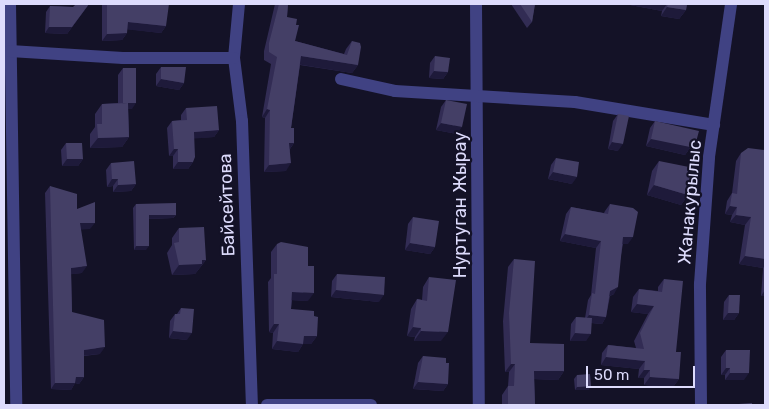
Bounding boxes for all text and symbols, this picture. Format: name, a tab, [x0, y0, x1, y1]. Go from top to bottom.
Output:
street label: Нуртуган Жырау	[449, 132, 471, 278]
street label: Жанакурылыс	[674, 139, 706, 265]
street label: Байсейтова	[214, 153, 240, 257]
scale bar	[589, 356, 698, 388]
text: 50 m	[594, 366, 629, 384]

